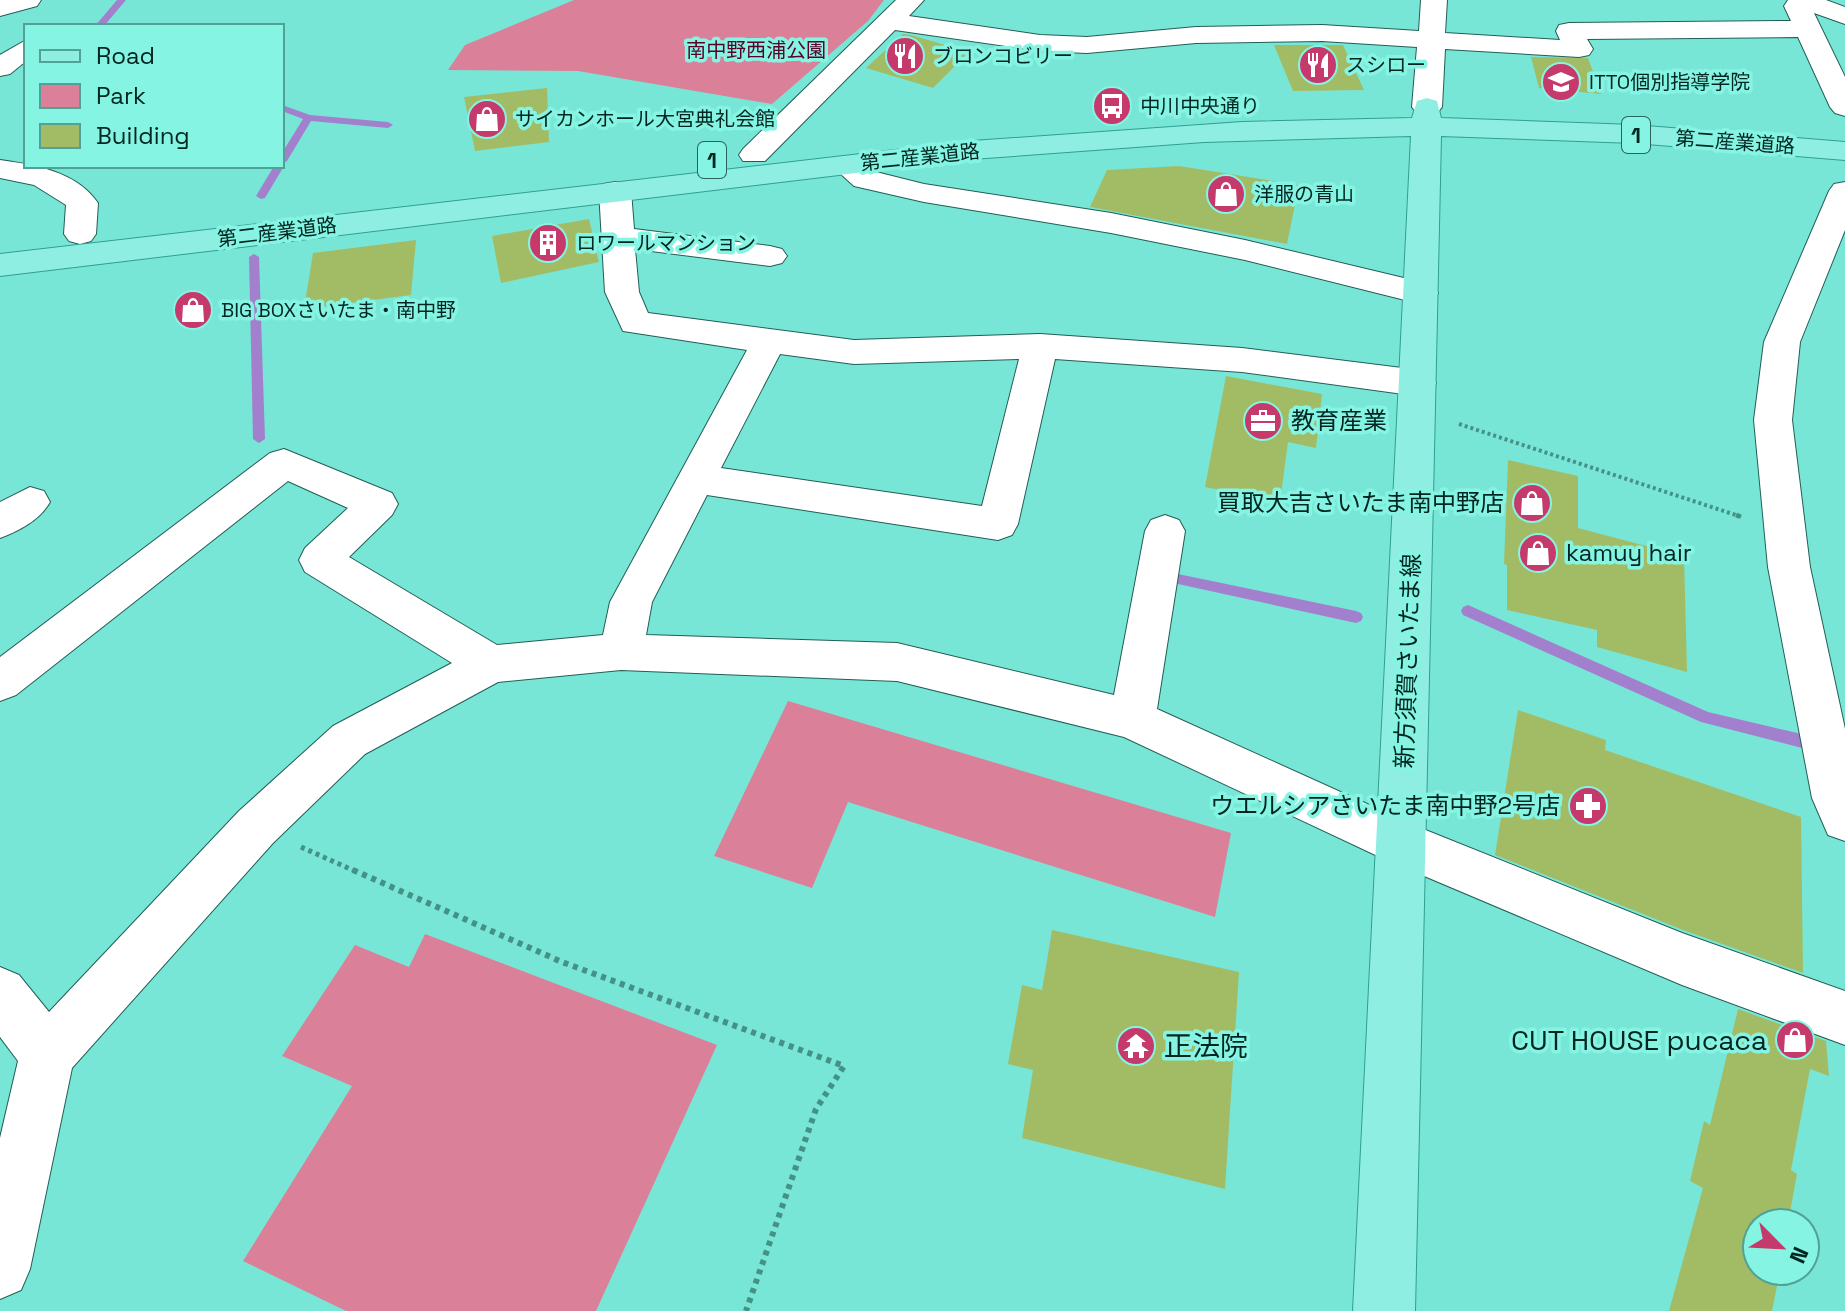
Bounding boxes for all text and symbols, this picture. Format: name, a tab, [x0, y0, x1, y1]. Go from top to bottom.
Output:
legend	[24, 24, 284, 168]
restaurant icon: ブロンコビリー	[884, 35, 926, 77]
park label: 南中野西浦公園	[686, 37, 826, 63]
text: Road	[96, 40, 155, 71]
place label: ブロンコビリー	[933, 43, 1073, 69]
restaurant icon: スシロー	[1297, 44, 1339, 86]
place label: スシロー	[1346, 52, 1426, 78]
school or university icon: ITTO個別指導学院	[1540, 61, 1582, 103]
place label: ITTO個別指導学院	[1589, 69, 1750, 95]
text: Park	[96, 80, 146, 111]
bus stop icon: 中川中央通り	[1091, 85, 1133, 127]
place label: 中川中央通り	[1140, 93, 1260, 119]
shop icon: サイカンホール大宮典礼会館	[466, 98, 508, 140]
place label: サイカンホール大宮典礼会館	[515, 106, 775, 132]
road number: 1	[1622, 117, 1650, 153]
text: Building	[96, 120, 190, 151]
street label: 第二産業道路	[1674, 125, 1796, 159]
street label: 第二産業道路	[859, 138, 981, 176]
road number: 1	[698, 142, 726, 178]
shop icon: 洋服の青山	[1205, 173, 1247, 215]
place label: 洋服の青山	[1254, 181, 1354, 207]
street label: 第二産業道路	[216, 212, 338, 252]
building icon: ロワールマンション	[527, 222, 569, 264]
place label: ロワールマンション	[576, 230, 756, 256]
shop icon: BIG BOXさいたま・南中野	[172, 289, 214, 331]
place label: BIG BOXさいたま・南中野	[221, 297, 456, 323]
office icon: 教育産業	[1242, 400, 1284, 442]
place label: 教育産業	[1291, 405, 1387, 436]
shop icon: 買取大吉さいたま南中野店	[1511, 482, 1553, 524]
place label: 買取大吉さいたま南中野店	[1217, 487, 1504, 518]
shop icon: kamuy hair	[1517, 532, 1559, 574]
place label: kamuy hair	[1566, 537, 1692, 568]
street label: 新方須賀さいたま線	[1388, 553, 1427, 769]
pharmacy icon: ウエルシアさいたま南中野2号店	[1567, 785, 1609, 827]
place label: ウエルシアさいたま南中野2号店	[1210, 790, 1560, 821]
shop icon: CUT HOUSE pucaca	[1774, 1019, 1816, 1061]
place label: CUT HOUSE pucaca	[1511, 1022, 1767, 1058]
temple icon: 正法院	[1115, 1025, 1157, 1067]
place label: 正法院	[1164, 1028, 1248, 1064]
north arrow	[1741, 1207, 1821, 1287]
text: N	[1783, 1243, 1815, 1268]

